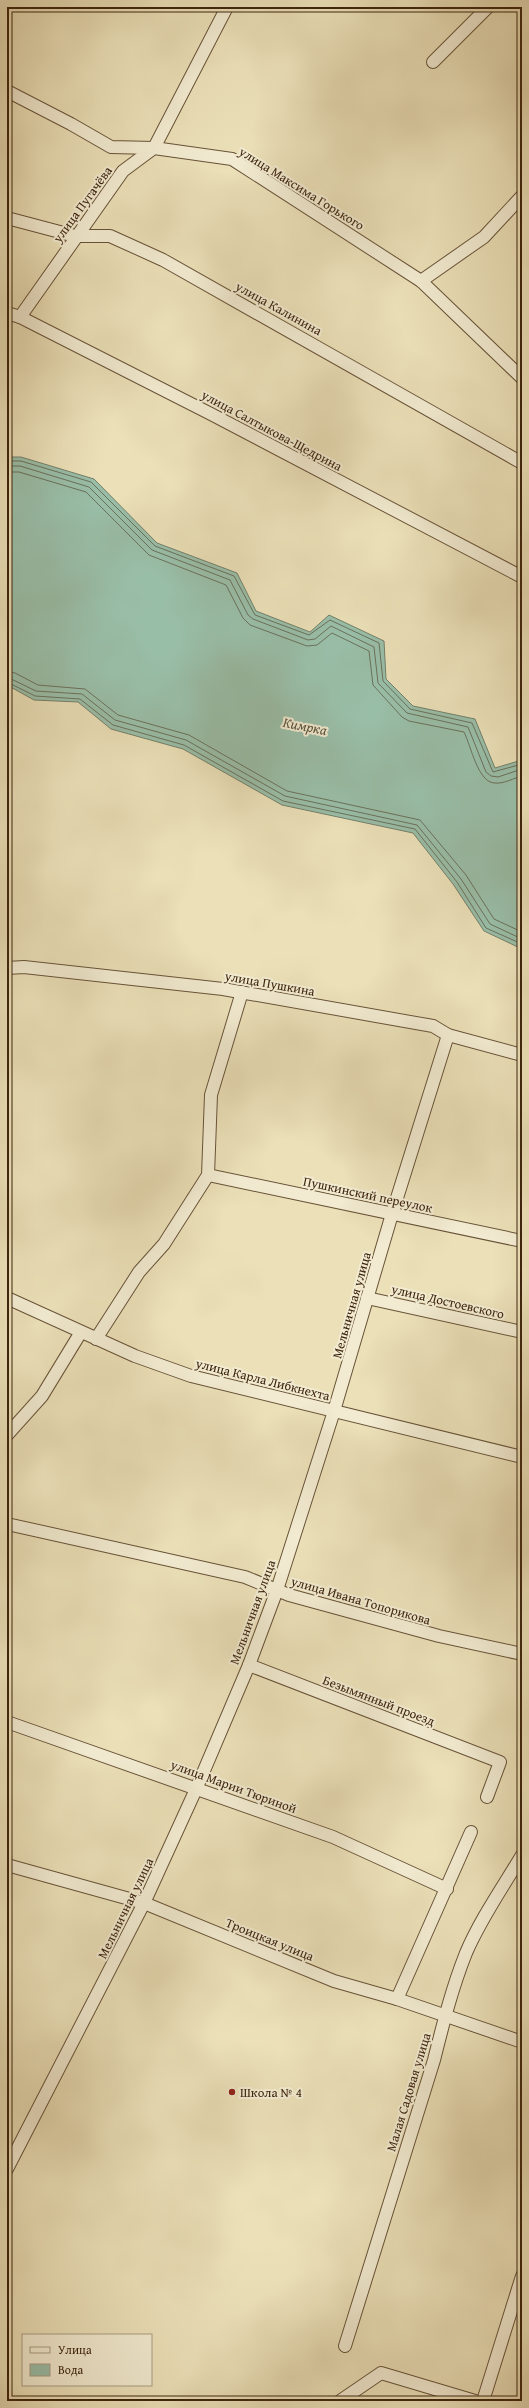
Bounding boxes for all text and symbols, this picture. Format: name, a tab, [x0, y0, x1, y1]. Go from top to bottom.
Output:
street label: улица Максима Горького	[235, 142, 368, 235]
street label: улица Пугачёва	[48, 162, 117, 247]
street label: улица Калинина	[231, 276, 326, 340]
street label: улица Салтыкова-Щедрина	[197, 385, 346, 476]
water label: Кимрка	[281, 712, 329, 740]
street label: улица Пушкина	[222, 966, 317, 1001]
street label: Пушкинский переулок	[302, 1172, 434, 1217]
street label: Мельничная улица	[327, 1249, 376, 1361]
street label: улица Достоевского	[389, 1279, 507, 1324]
street label: улица Карла Либкнехта	[193, 1353, 333, 1406]
street label: Мельничная улица	[225, 1556, 281, 1667]
street label: улица Ивана Топорикова	[288, 1571, 434, 1630]
street label: Безымянный проезд	[320, 1670, 438, 1731]
street label: улица Марии Тюриной	[167, 1754, 300, 1818]
street label: Мельничная улица	[93, 1854, 158, 1962]
street label: Троицкая улица	[223, 1913, 318, 1966]
street label: Малая Садовая улица	[381, 2030, 436, 2154]
place label: Школа № 4	[240, 2083, 302, 2102]
marker: Школа № 4	[227, 2087, 237, 2097]
legend	[22, 2334, 152, 2386]
text: Улица	[58, 2341, 92, 2358]
text: Вода	[58, 2361, 83, 2378]

